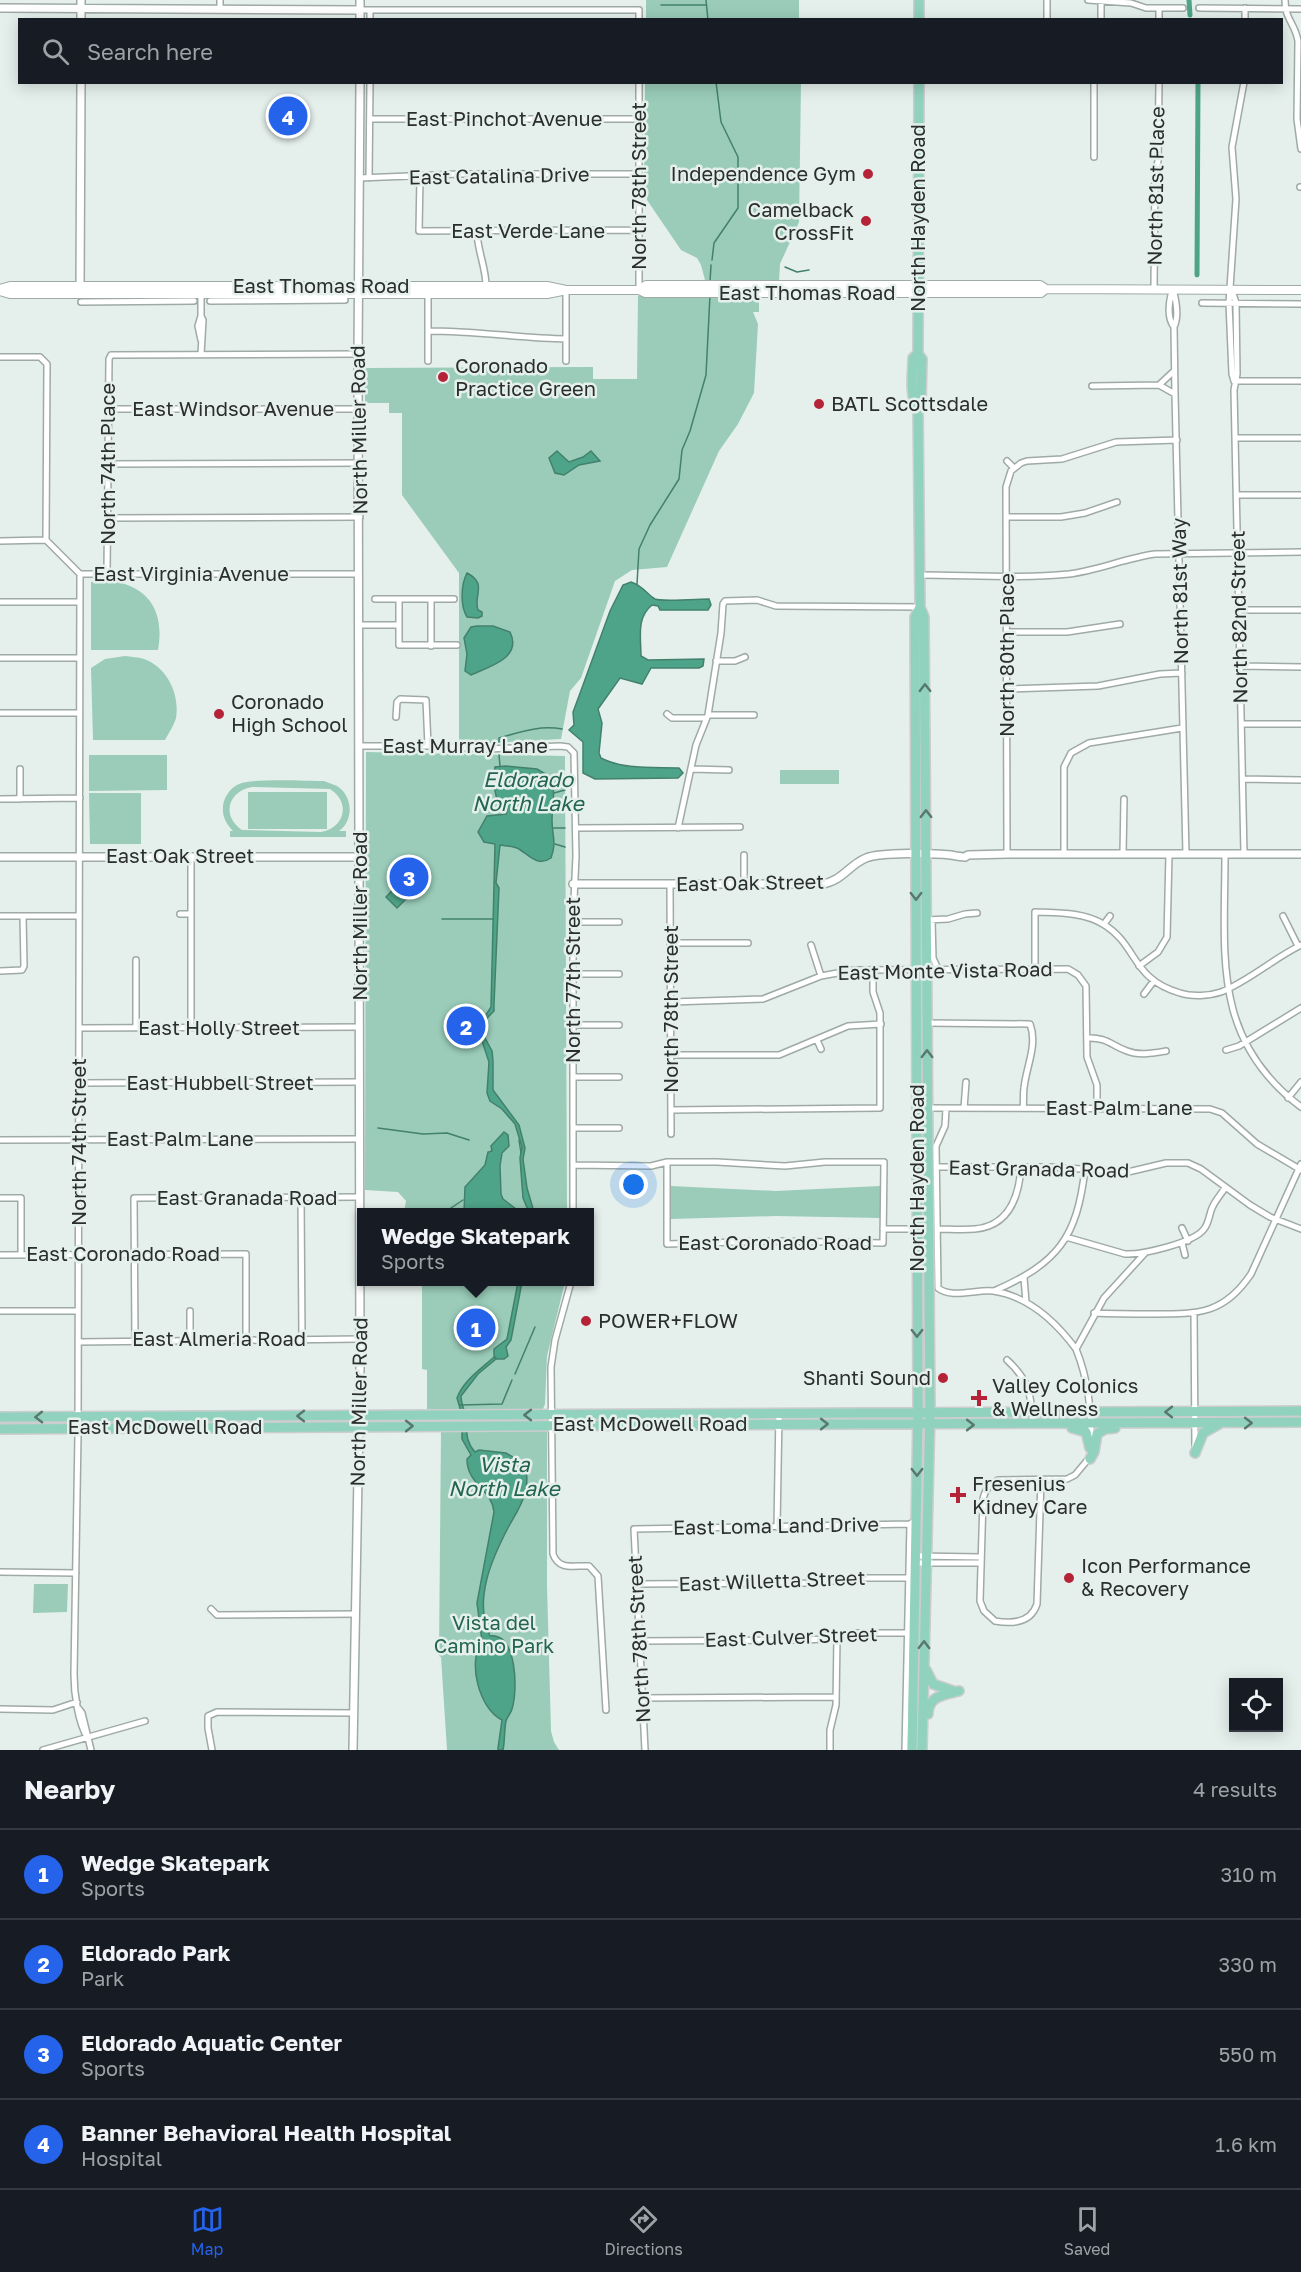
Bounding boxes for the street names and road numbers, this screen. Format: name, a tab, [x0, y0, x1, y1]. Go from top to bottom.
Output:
street label: North 78th Street	[626, 102, 650, 270]
street label: East Pinchot Avenue	[406, 106, 602, 130]
street label: North 81st Place	[1142, 106, 1168, 266]
street label: North Hayden Road	[905, 124, 929, 312]
street label: East Catalina Drive	[408, 161, 590, 189]
street label: East Verde Lane	[451, 218, 605, 242]
street label: East Thomas Road	[232, 273, 410, 297]
street label: East Thomas Road	[718, 280, 896, 304]
street label: North Miller Road	[345, 345, 371, 515]
street label: North 74th Place	[95, 383, 119, 545]
street label: East Windsor Avenue	[132, 396, 334, 420]
street label: North 81st Way	[1166, 517, 1192, 665]
street label: North 82nd Street	[1224, 530, 1252, 704]
street label: East Virginia Avenue	[93, 561, 289, 585]
street label: North 80th Place	[994, 573, 1018, 737]
street label: East Murray Lane	[382, 733, 548, 757]
street label: North Miller Road	[347, 831, 371, 1001]
street label: East Oak Street	[106, 843, 254, 867]
street label: East Oak Street	[676, 869, 824, 895]
street label: North 77th Street	[560, 897, 584, 1063]
street label: North 78th Street	[658, 925, 682, 1093]
street label: East Monte Vista Road	[837, 956, 1053, 984]
street label: East Holly Street	[138, 1015, 300, 1039]
street label: North 74th Street	[66, 1058, 90, 1226]
street label: East Hubbell Street	[126, 1070, 314, 1094]
street label: North Hayden Road	[904, 1084, 928, 1272]
street label: East Palm Lane	[1046, 1095, 1193, 1119]
street label: East Palm Lane	[107, 1126, 254, 1150]
street label: East Granada Road	[948, 1154, 1130, 1182]
street label: East Granada Road	[156, 1185, 338, 1209]
street label: East Coronado Road	[678, 1230, 872, 1254]
street label: East Coronado Road	[26, 1241, 220, 1265]
street label: North Miller Road	[345, 1317, 371, 1487]
street label: East Almeria Road	[132, 1326, 306, 1350]
street label: East McDowell Road	[552, 1411, 748, 1435]
street label: East McDowell Road	[67, 1414, 263, 1438]
street label: East Loma Land Drive	[673, 1511, 879, 1539]
street label: North 78th Street	[622, 1555, 654, 1724]
street label: East Willetta Street	[678, 1565, 866, 1595]
street label: East Culver Street	[704, 1621, 878, 1651]

